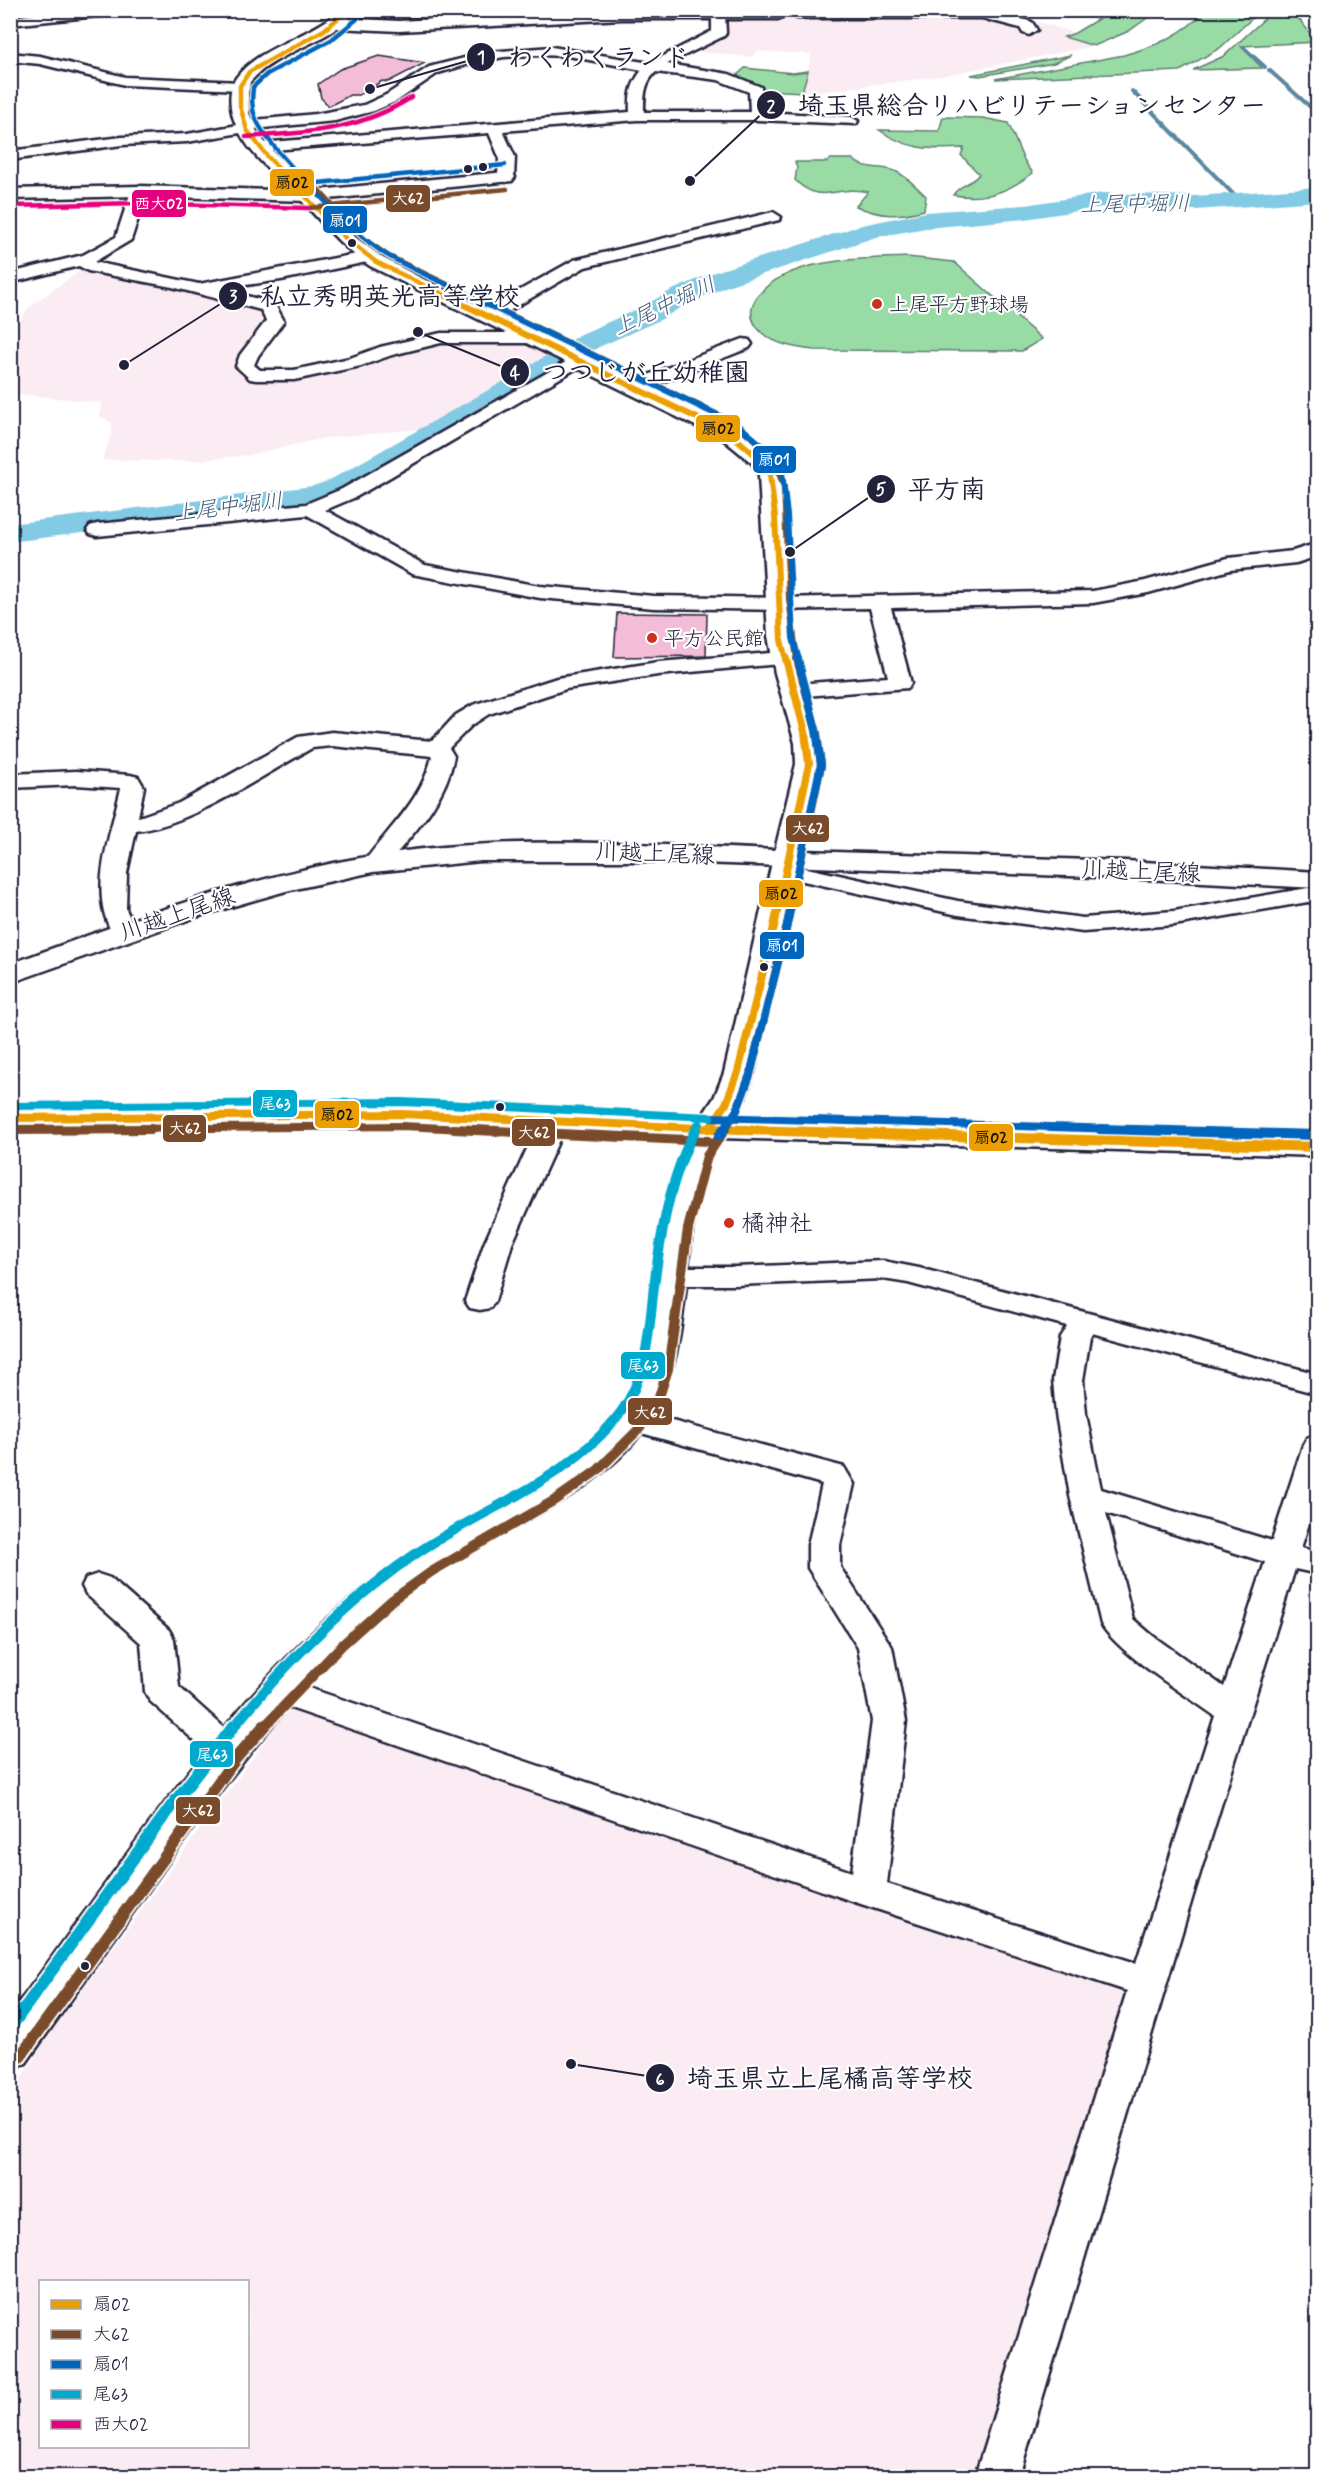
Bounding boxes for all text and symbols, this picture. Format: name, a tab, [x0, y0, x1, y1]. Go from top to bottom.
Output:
callout: わくわくランド	[466, 35, 702, 79]
text: わくわくランド	[508, 42, 690, 76]
text: 1	[477, 46, 485, 70]
callout: 埼玉県総合リハビリテーションセンター	[756, 83, 1278, 127]
text: 埼玉県総合リハビリテーションセンター	[798, 90, 1266, 124]
text: 2	[767, 95, 776, 119]
unlabelled marker	[477, 161, 489, 173]
unlabelled marker	[462, 163, 474, 175]
line badge: 扇02	[269, 168, 315, 197]
text: 扇02	[275, 173, 309, 194]
line badge: 大62	[385, 184, 431, 213]
line badge: 西大02	[131, 189, 187, 218]
text: 大62	[392, 189, 424, 210]
water label: 上尾中堀川	[1080, 190, 1190, 220]
text: 西大02	[134, 194, 184, 215]
line badge: 扇01	[322, 205, 368, 234]
text: 扇01	[329, 211, 361, 232]
unlabelled marker	[346, 237, 358, 249]
water label: 上尾中堀川	[609, 271, 721, 343]
callout: 私立秀明英光高等学校	[218, 274, 532, 318]
text: 私立秀明英光高等学校	[260, 281, 520, 315]
text: 3	[229, 285, 238, 309]
place label: 上尾平方野球場	[889, 292, 1029, 319]
marker: 上尾平方野球場	[870, 297, 884, 311]
callout: つつじが丘幼稚園	[500, 350, 762, 394]
text: つつじが丘幼稚園	[542, 357, 750, 391]
text: 4	[510, 362, 521, 386]
line badge: 扇02	[695, 414, 741, 443]
text: 扇02	[701, 419, 735, 440]
line badge: 扇01	[752, 445, 797, 474]
text: 扇01	[758, 450, 790, 471]
callout: 平方南	[866, 467, 998, 511]
text: 平方南	[908, 474, 986, 508]
text: 5	[876, 478, 887, 502]
water label: 上尾中堀川	[172, 487, 285, 529]
place label: 平方公民館	[664, 626, 764, 653]
marker: 平方公民館	[645, 631, 659, 645]
line badge: 大62	[785, 814, 830, 843]
text: 大62	[792, 819, 824, 840]
street label: 川越上尾線	[594, 837, 715, 872]
street label: 川越上尾線	[1080, 855, 1201, 890]
line badge: 扇02	[758, 879, 804, 908]
street label: 川越上尾線	[116, 881, 239, 950]
text: 扇02	[764, 884, 798, 905]
line badge: 扇01	[759, 931, 805, 960]
text: 扇01	[766, 936, 798, 957]
unlabelled marker	[758, 961, 770, 973]
line badge: 尾63	[252, 1089, 298, 1118]
text: 尾63	[260, 1094, 291, 1115]
line badge: 扇02	[314, 1100, 360, 1129]
unlabelled marker	[494, 1101, 506, 1113]
text: 扇02	[320, 1105, 354, 1126]
line badge: 大62	[162, 1114, 207, 1143]
line badge: 大62	[511, 1118, 556, 1147]
text: 大62	[169, 1119, 201, 1140]
text: 大62	[518, 1123, 550, 1144]
line badge: 扇02	[968, 1123, 1014, 1152]
text: 扇02	[974, 1128, 1008, 1149]
place label: 橘神社	[741, 1209, 813, 1240]
marker: 橘神社	[722, 1216, 736, 1230]
line badge: 尾63	[620, 1351, 666, 1380]
text: 尾63	[628, 1356, 659, 1377]
line badge: 大62	[627, 1397, 673, 1426]
text: 大62	[634, 1403, 666, 1424]
line badge: 尾63	[189, 1740, 234, 1768]
text: 尾63	[197, 1745, 228, 1766]
line badge: 大62	[175, 1796, 221, 1825]
text: 大62	[182, 1801, 214, 1822]
unlabelled marker	[79, 1960, 91, 1972]
callout: 埼玉県立上尾橘高等学校	[645, 2056, 985, 2100]
text: 埼玉県立上尾橘高等学校	[687, 2063, 973, 2097]
text: 6	[655, 2068, 665, 2092]
legend	[39, 2280, 249, 2448]
text: 扇02	[93, 2293, 131, 2317]
text: 大62	[93, 2323, 130, 2347]
text: 扇01	[93, 2353, 129, 2377]
text: 尾63	[93, 2383, 128, 2407]
text: 西大02	[93, 2413, 149, 2437]

